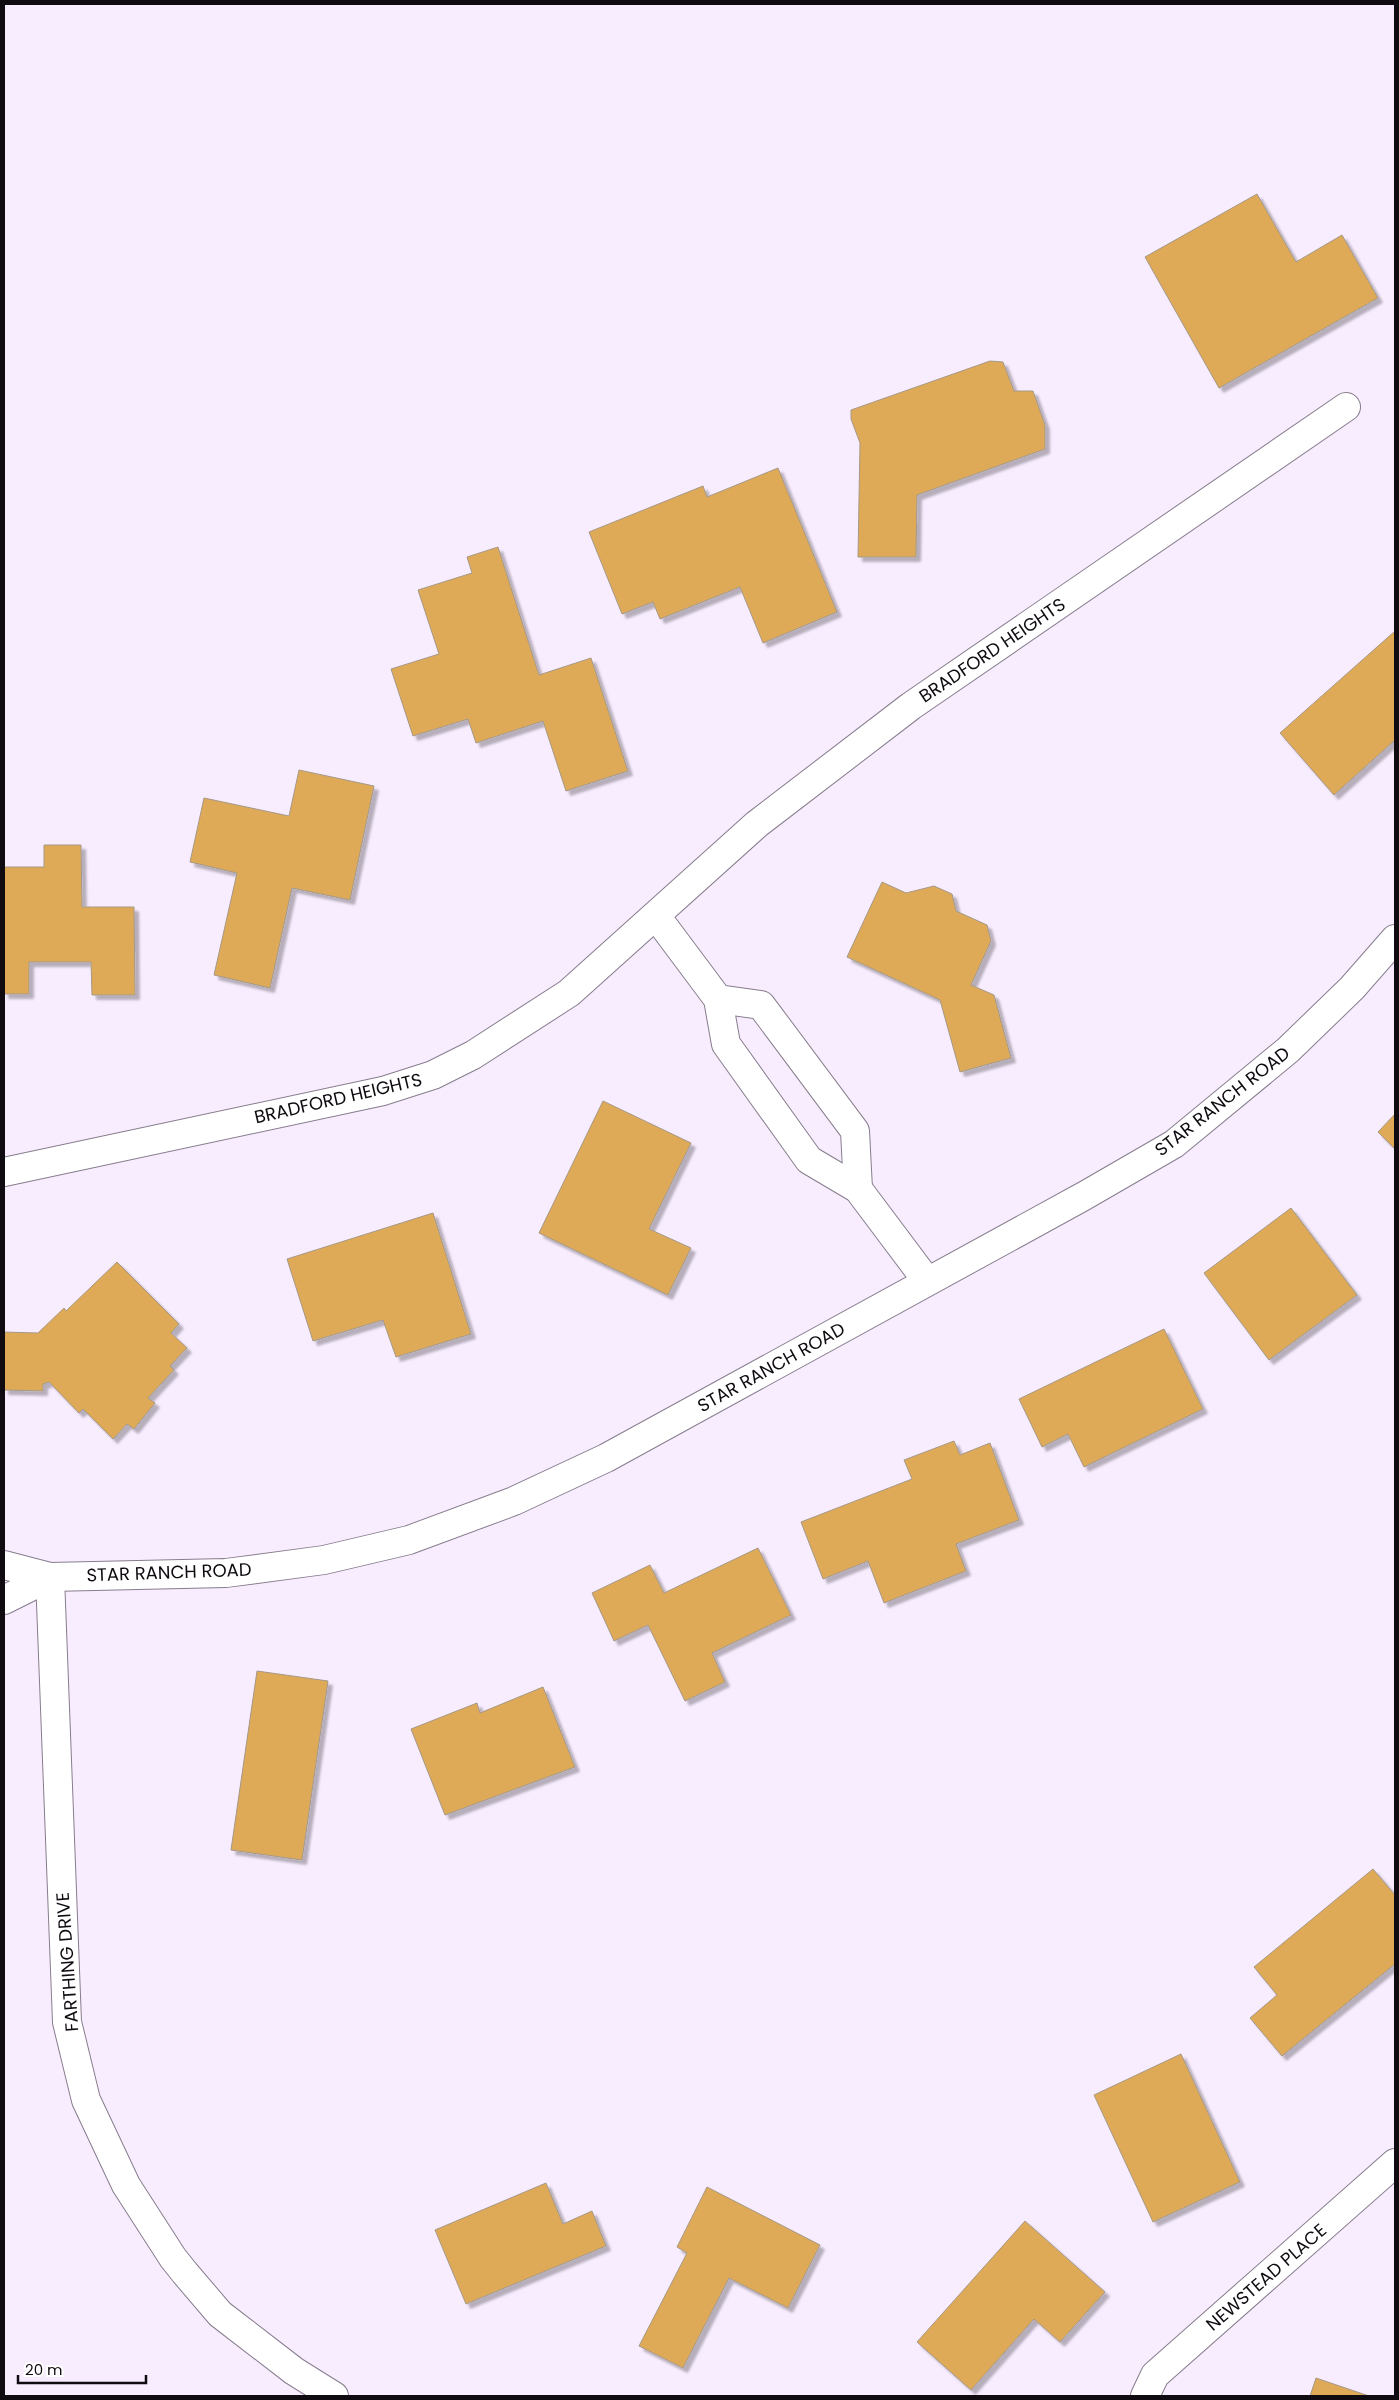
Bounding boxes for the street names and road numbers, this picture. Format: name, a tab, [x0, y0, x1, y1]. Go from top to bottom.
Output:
street label: BRADFORD HEIGHTS	[914, 592, 1070, 708]
street label: STAR RANCH ROAD	[1149, 1040, 1295, 1162]
street label: BRADFORD HEIGHTS	[252, 1067, 424, 1129]
street label: STAR RANCH ROAD	[693, 1316, 849, 1418]
street label: STAR RANCH ROAD	[86, 1557, 252, 1587]
street label: FARTHING DRIVE	[50, 1891, 84, 2033]
street label: NEWSTEAD PLACE	[1200, 2218, 1332, 2336]

